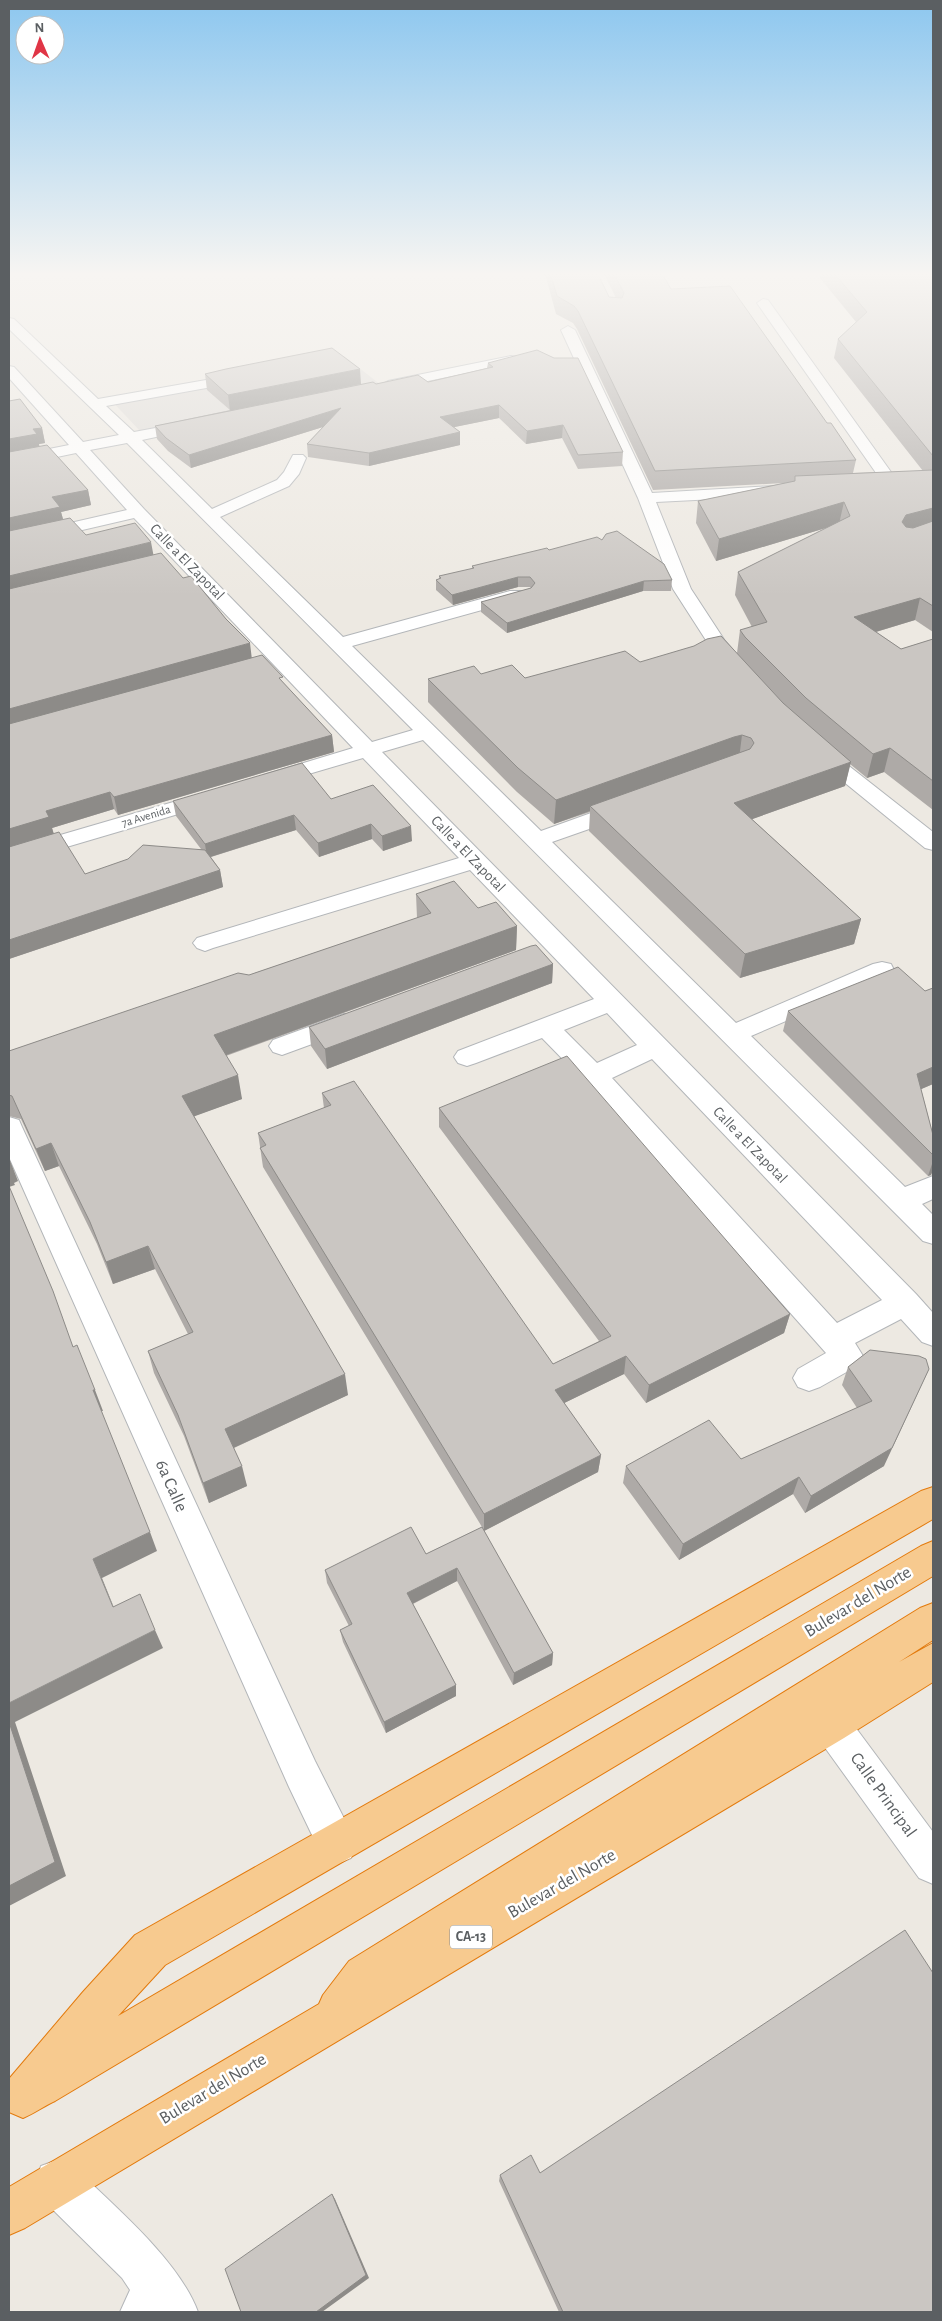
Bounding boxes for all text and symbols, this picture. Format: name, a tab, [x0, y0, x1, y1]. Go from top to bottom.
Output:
north arrow	[15, 15, 65, 65]
text: N	[34, 21, 45, 35]
street label: Calle a El Zapotal	[147, 521, 227, 603]
street label: 7a Avenida	[120, 803, 172, 829]
street label: Calle a El Zapotal	[428, 813, 508, 895]
street label: Calle a El Zapotal	[710, 1104, 790, 1186]
street label: 6a Calle	[152, 1457, 190, 1515]
street label: Bulevar del Norte	[801, 1563, 915, 1641]
street label: Calle Principal	[846, 1749, 920, 1841]
street label: Bulevar del Norte	[505, 1846, 619, 1922]
road number: CA-13	[450, 1925, 492, 1948]
street label: Bulevar del Norte	[156, 2050, 270, 2128]

